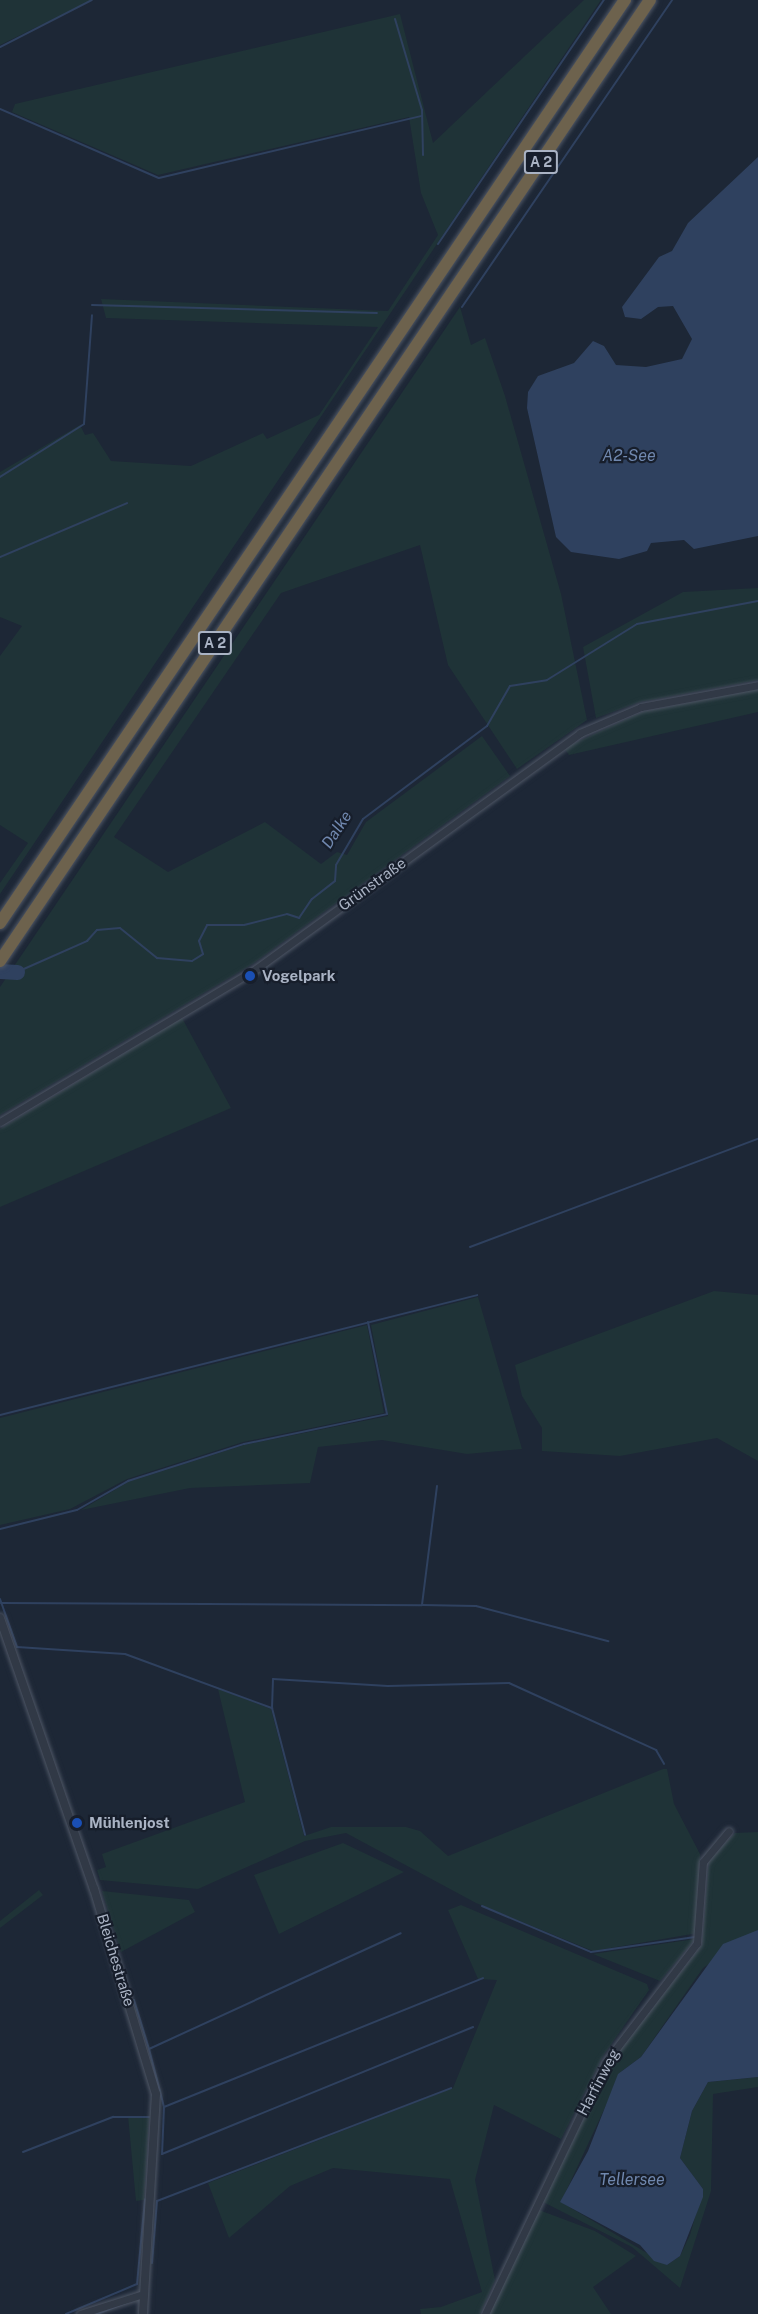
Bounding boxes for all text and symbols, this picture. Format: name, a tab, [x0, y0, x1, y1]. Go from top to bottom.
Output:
road number: A 2	[523, 151, 559, 173]
water label: A2-See	[602, 446, 656, 466]
road number: A 2	[197, 632, 233, 654]
water label: Dalke	[318, 808, 356, 852]
street label: Grünstraße	[335, 854, 409, 914]
place label: Vogelpark	[262, 967, 335, 985]
marker: Vogelpark	[243, 969, 257, 983]
place label: Mühlenjost	[89, 1814, 170, 1832]
marker: Mühlenjost	[70, 1816, 84, 1830]
street label: Bleichestraße	[93, 1911, 139, 2009]
street label: Harfinweg	[573, 2046, 623, 2118]
water label: Tellersee	[599, 2170, 665, 2190]

